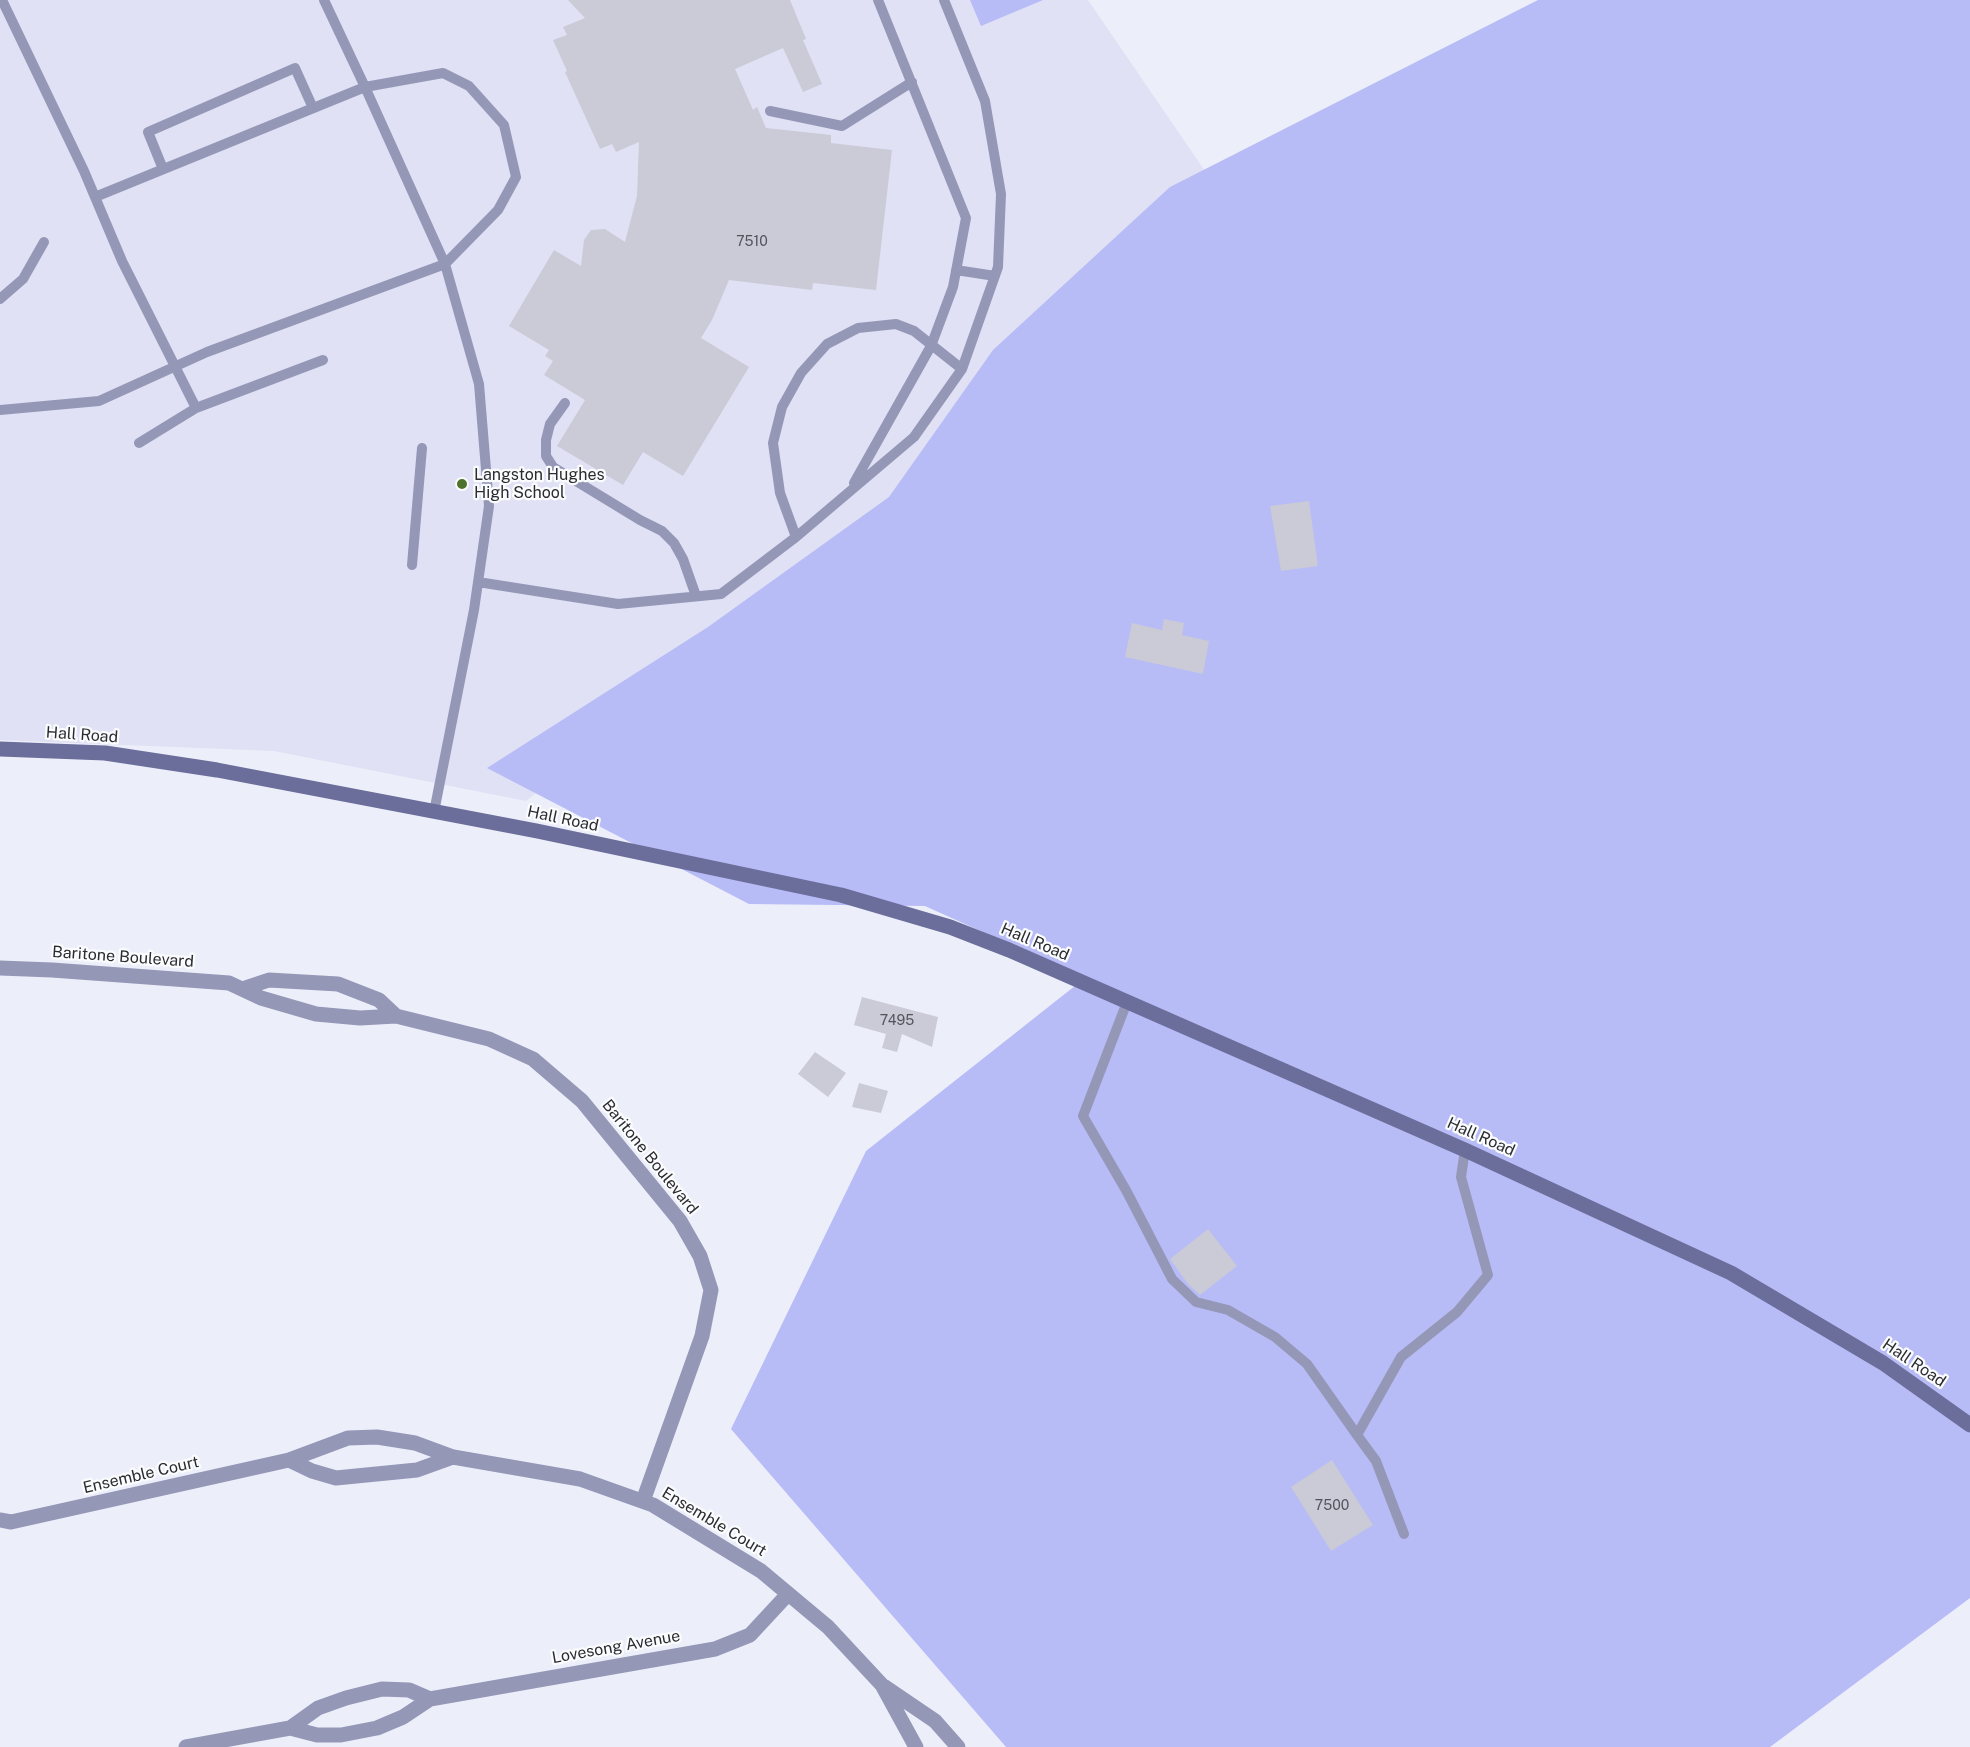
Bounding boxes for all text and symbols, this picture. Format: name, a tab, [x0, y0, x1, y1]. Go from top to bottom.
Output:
house number: 7510	[736, 234, 768, 250]
place label: Langston Hughes High School	[474, 465, 605, 503]
marker: Langston Hughes High School	[455, 477, 469, 491]
street label: Hall Road	[45, 723, 119, 747]
street label: Hall Road	[526, 802, 600, 836]
street label: Hall Road	[998, 919, 1072, 965]
street label: Baritone Boulevard	[52, 942, 194, 972]
house number: 7495	[880, 1013, 914, 1029]
street label: Baritone Boulevard	[598, 1096, 702, 1218]
street label: Hall Road	[1444, 1114, 1518, 1160]
street label: Hall Road	[1879, 1335, 1949, 1391]
street label: Ensemble Court	[81, 1452, 201, 1498]
street label: Ensemble Court	[658, 1483, 770, 1561]
house number: 7500	[1315, 1498, 1349, 1514]
street label: Lovesong Avenue	[550, 1626, 682, 1668]

